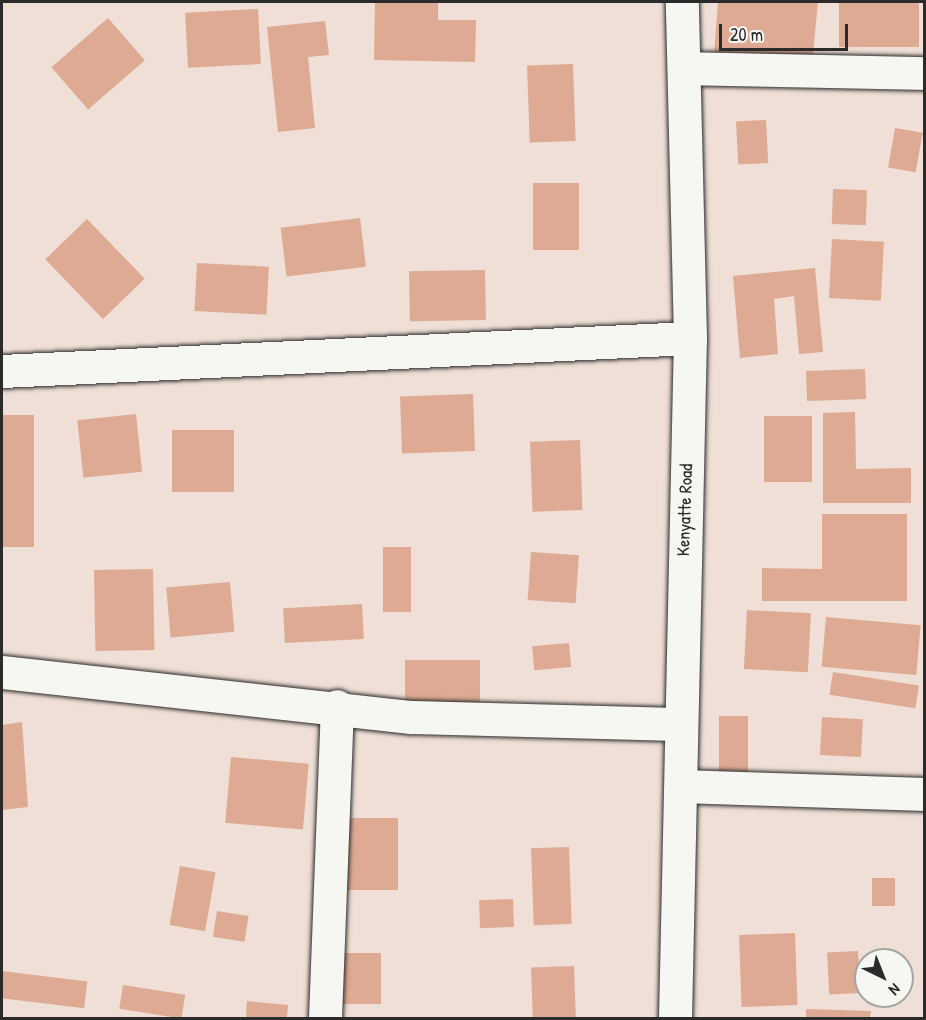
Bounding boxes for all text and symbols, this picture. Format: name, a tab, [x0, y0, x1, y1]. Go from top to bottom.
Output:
scale bar	[722, 12, 851, 50]
text: 20 m	[730, 22, 763, 47]
street label: Kenyatte Road	[673, 463, 697, 557]
north arrow	[854, 948, 914, 1008]
text: N	[884, 979, 906, 1001]

